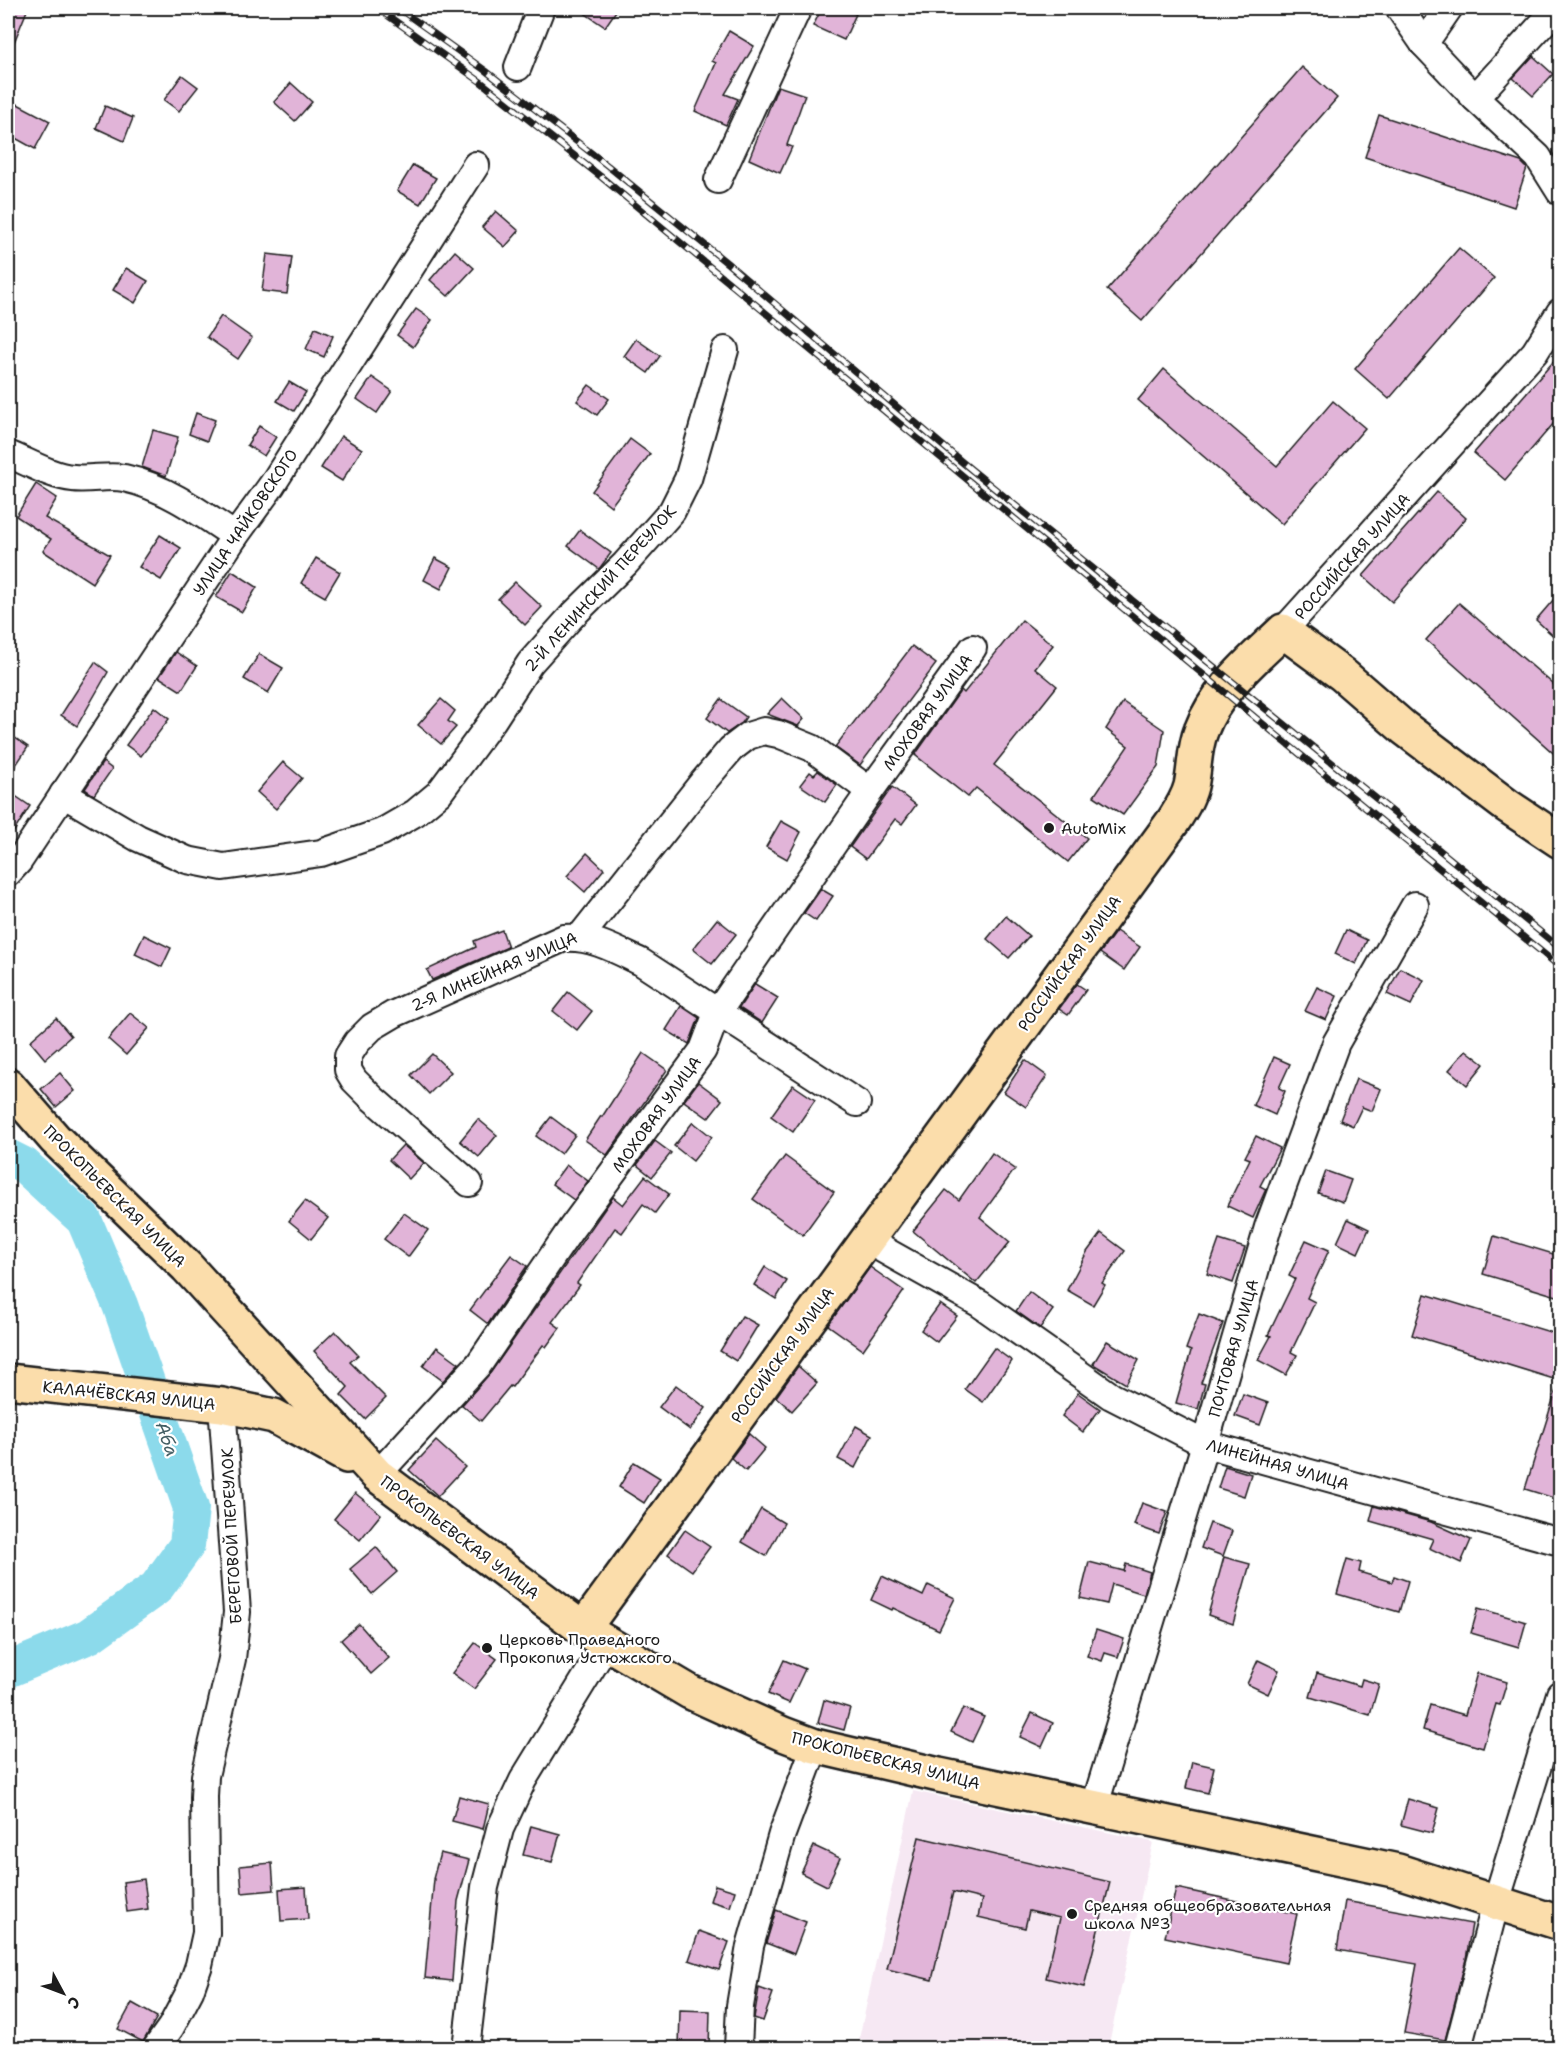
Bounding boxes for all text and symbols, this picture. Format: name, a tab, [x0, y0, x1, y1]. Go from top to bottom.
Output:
street label: УЛИЦА ЧАЙКОВСКОГО	[188, 445, 302, 600]
street label: РОССИЙСКАЯ УЛИЦА	[1290, 489, 1415, 624]
street label: 2-Й ЛЕНИНСКИЙ ПЕРЕУЛОК	[520, 500, 681, 676]
street label: МОХОВАЯ УЛИЦА	[878, 650, 977, 775]
place label: AutoMix	[1061, 818, 1126, 839]
marker: AutoMix	[1042, 821, 1056, 835]
street label: РОССИЙСКАЯ УЛИЦА	[1013, 891, 1126, 1036]
street label: 2-Я ЛИНЕЙНАЯ УЛИЦА	[408, 927, 580, 1016]
street label: МОХОВАЯ УЛИЦА	[607, 1052, 706, 1177]
street label: ПРОКОПЬЕВСКАЯ УЛИЦА	[39, 1121, 190, 1272]
street label: ПОЧТОВАЯ УЛИЦА	[1204, 1277, 1263, 1420]
street label: РОССИЙСКАЯ УЛИЦА	[726, 1283, 839, 1428]
street label: КАЛАЧЁВСКАЯ УЛИЦА	[42, 1376, 216, 1415]
water label: Аба	[150, 1418, 184, 1460]
street label: ЛИНЕЙНАЯ УЛИЦА	[1204, 1434, 1352, 1495]
street label: БЕРЕГОВОЙ ПЕРЕУЛОК	[216, 1446, 247, 1625]
street label: ПРОКОПЬЕВСКАЯ УЛИЦА	[376, 1471, 543, 1604]
place label: Церковь Праведного Прокопия Устюжского	[499, 1629, 672, 1668]
marker: Церковь Праведного Прокопия Устюжского	[480, 1641, 494, 1655]
street label: ПРОКОПЬЕВСКАЯ УЛИЦА	[790, 1727, 982, 1794]
place label: Средняя общеобразовательная школа №3	[1084, 1895, 1332, 1934]
marker: Средняя общеобразовательная школа №3	[1065, 1907, 1079, 1921]
north arrow	[33, 1963, 93, 2023]
text: С	[63, 1992, 85, 2013]

